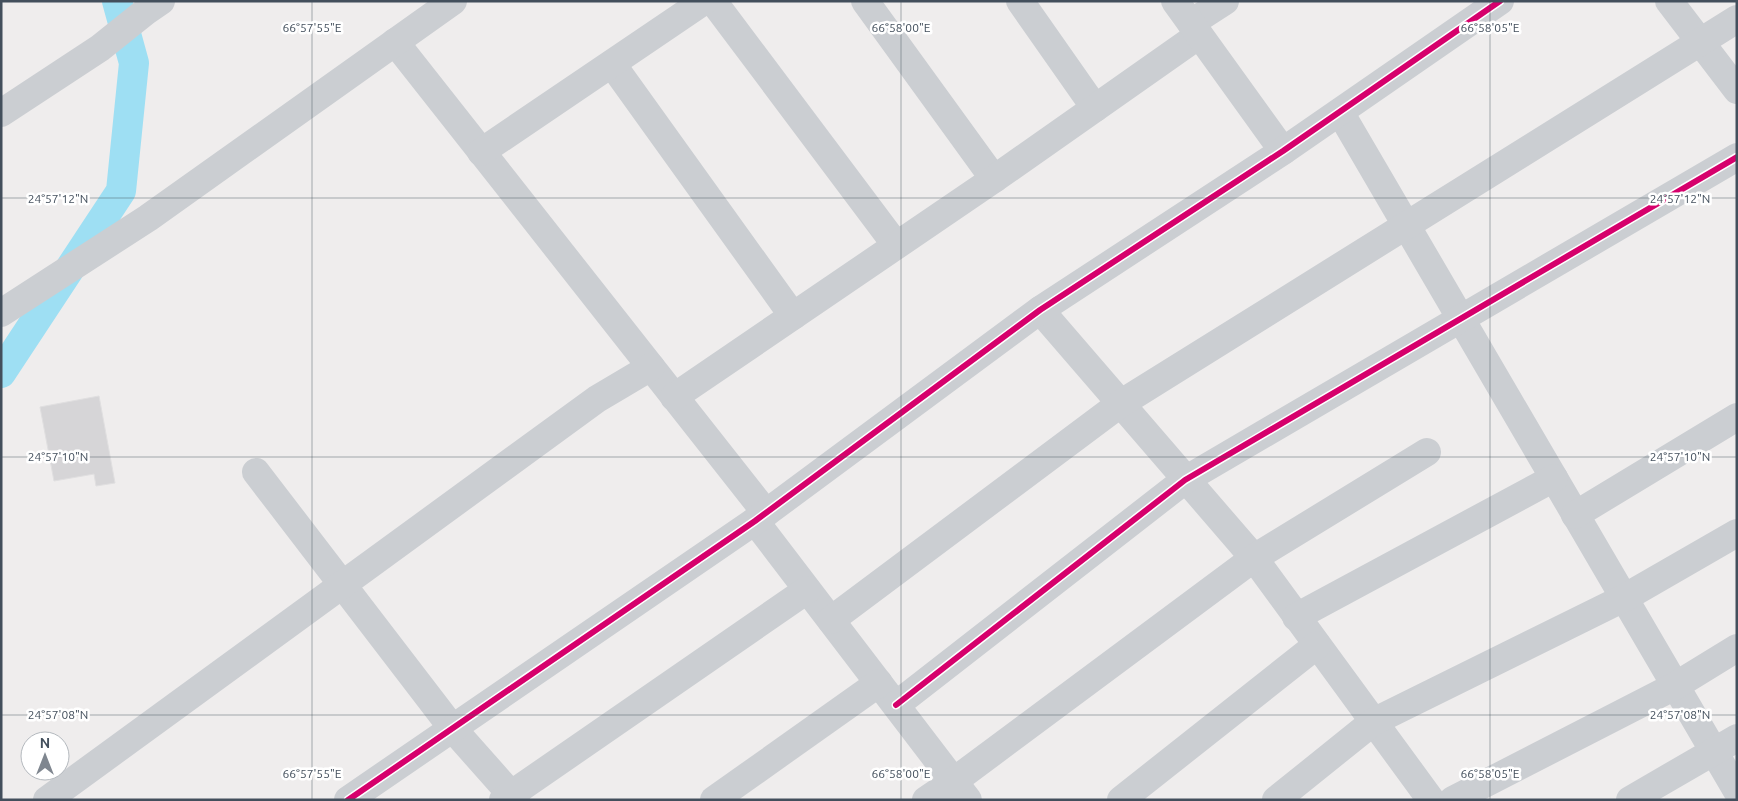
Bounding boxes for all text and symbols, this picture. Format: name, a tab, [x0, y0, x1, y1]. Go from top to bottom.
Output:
text: 66°57'55"E	[283, 21, 342, 34]
text: 66°58'00"E	[872, 21, 931, 34]
text: 66°58'05"E	[1461, 21, 1520, 34]
text: 24°57'12"N	[28, 192, 88, 205]
text: 24°57'12"N	[1650, 192, 1710, 205]
text: 24°57'10"N	[28, 450, 88, 463]
text: 24°57'10"N	[1650, 450, 1710, 463]
text: 24°57'08"N	[28, 708, 88, 721]
text: 24°57'08"N	[1650, 708, 1710, 721]
north arrow	[20, 731, 70, 781]
text: N	[40, 735, 50, 751]
text: 66°57'55"E	[283, 767, 342, 780]
text: 66°58'00"E	[872, 767, 931, 780]
text: 66°58'05"E	[1461, 767, 1520, 780]

